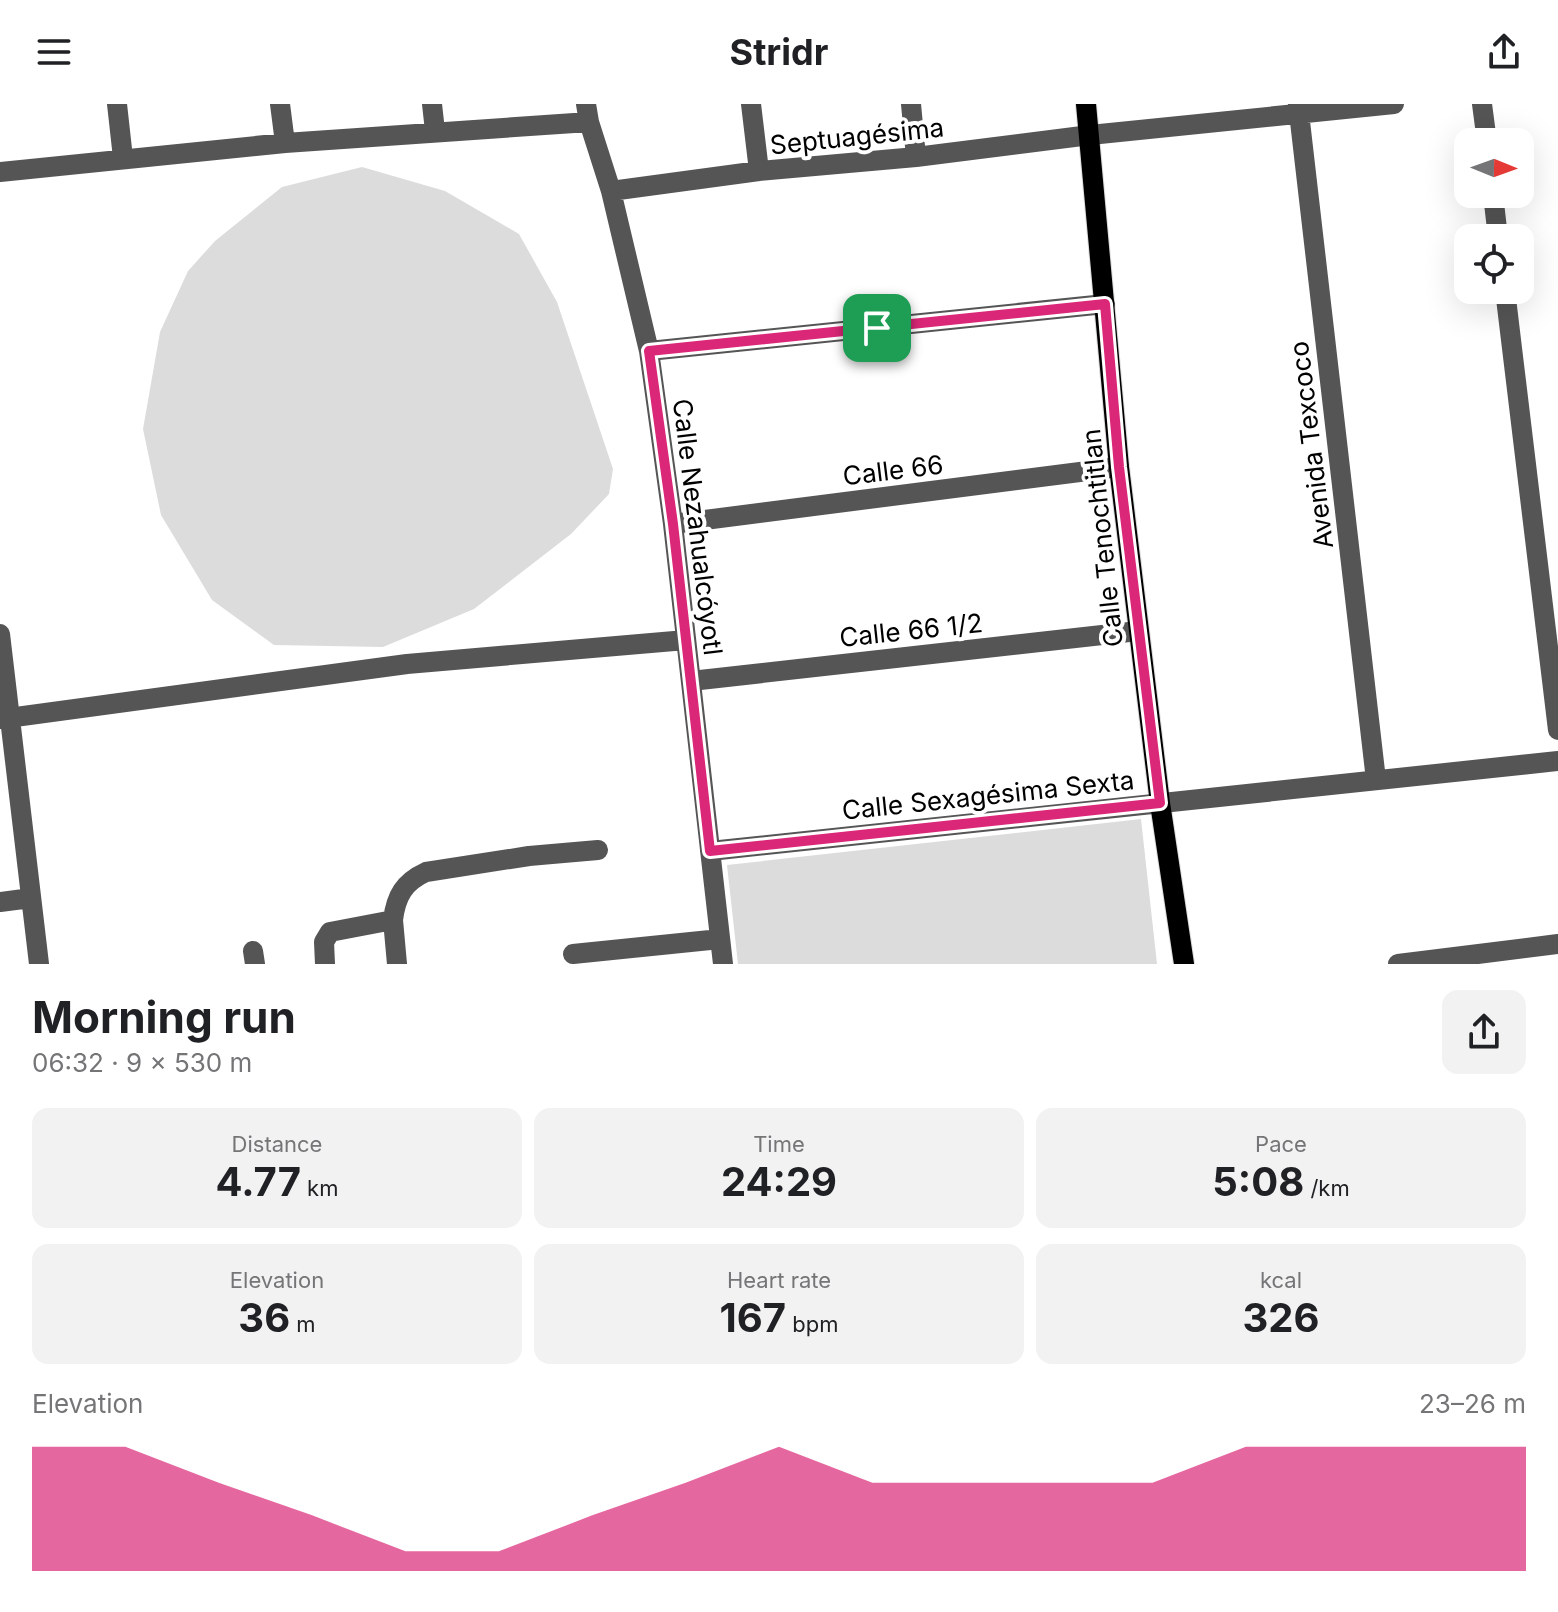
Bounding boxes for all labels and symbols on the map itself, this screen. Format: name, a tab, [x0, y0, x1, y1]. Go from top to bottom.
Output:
street label: Septuagésima	[768, 111, 946, 161]
north arrow	[1454, 128, 1534, 208]
pin	[843, 294, 911, 362]
street label: Avenida Texcoco	[1283, 340, 1339, 550]
street label: Calle Nezahualcóyotl	[667, 397, 729, 657]
street label: Calle Tenochtitlan	[1075, 427, 1129, 649]
street label: Calle 66	[841, 448, 945, 492]
street label: Calle 66 1/2	[838, 607, 984, 653]
street label: Calle Sexagésima Sexta	[840, 764, 1136, 826]

